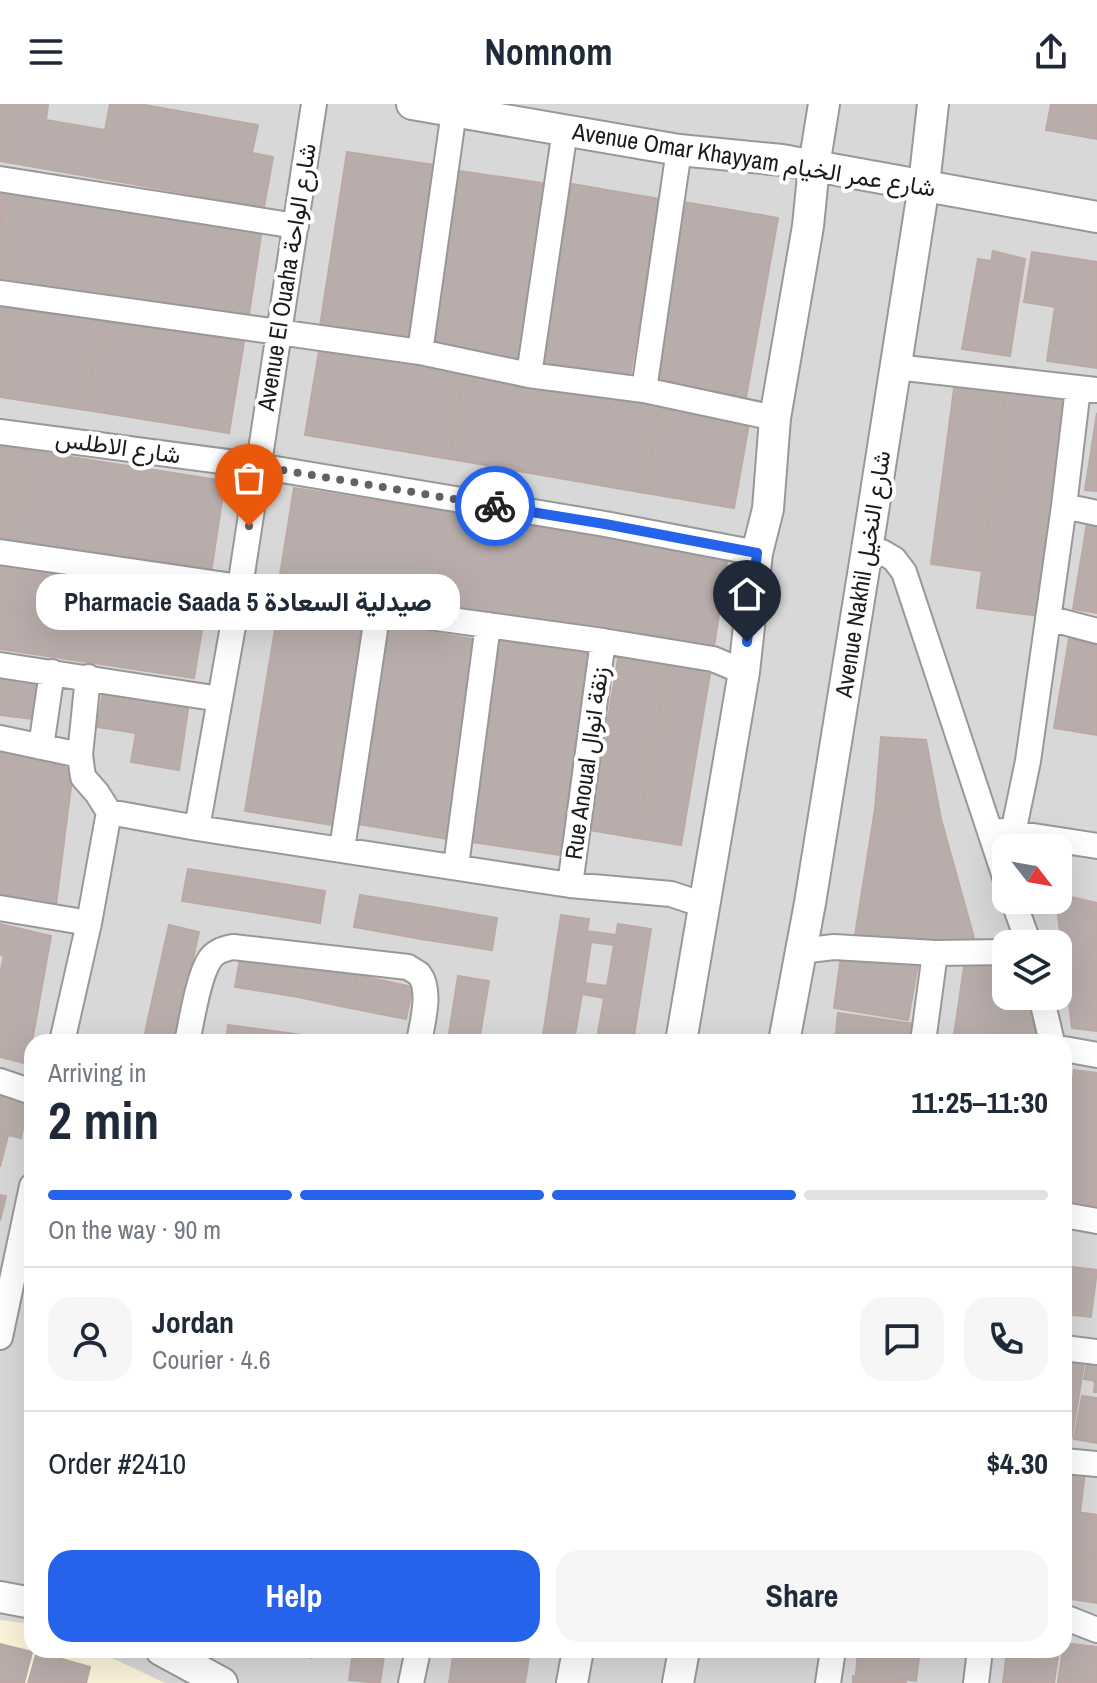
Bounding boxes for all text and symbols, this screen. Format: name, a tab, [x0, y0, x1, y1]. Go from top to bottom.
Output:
text: Nomnom	[485, 28, 612, 76]
icon: menu	[24, 30, 68, 74]
icon: share	[1029, 30, 1073, 74]
street label: Avenue Omar Khayyam شارع عمر الخيام	[569, 114, 938, 205]
street label: Avenue El Ouaha شارع الواحة	[249, 141, 324, 414]
street label: شارع الاطلس	[53, 421, 183, 472]
pin	[215, 444, 283, 526]
street label: Avenue Nakhil شارع النخيل	[827, 448, 898, 701]
icon: bag	[227, 456, 271, 500]
courier	[455, 466, 535, 546]
icon: bike	[473, 484, 517, 528]
pin	[713, 560, 781, 642]
icon: home	[725, 572, 769, 616]
callout: Pharmacie Saada 5 صيدلية السعادة	[37, 574, 461, 630]
text: Pharmacie Saada 5 صيدلية السعادة	[64, 584, 432, 619]
street label: Rue Anoual زنقة انوال	[557, 664, 615, 861]
north arrow	[992, 834, 1072, 914]
map controls	[992, 834, 1072, 1010]
button: layers	[992, 930, 1072, 1010]
text: Arriving in	[48, 1055, 146, 1090]
text: 11:25–11:30	[911, 1082, 1048, 1122]
text: 2 min	[48, 1085, 159, 1155]
text: On the way · 90 m	[48, 1212, 221, 1247]
button: person	[48, 1297, 132, 1381]
button: chat	[860, 1297, 944, 1381]
button: phone	[964, 1297, 1048, 1381]
text: Jordan	[152, 1302, 234, 1342]
text: Courier · 4.6	[152, 1342, 271, 1377]
text: Order #2410	[48, 1443, 186, 1483]
text: $4.30	[986, 1443, 1048, 1483]
button: Help	[48, 1550, 540, 1642]
button: Share	[556, 1550, 1048, 1642]

